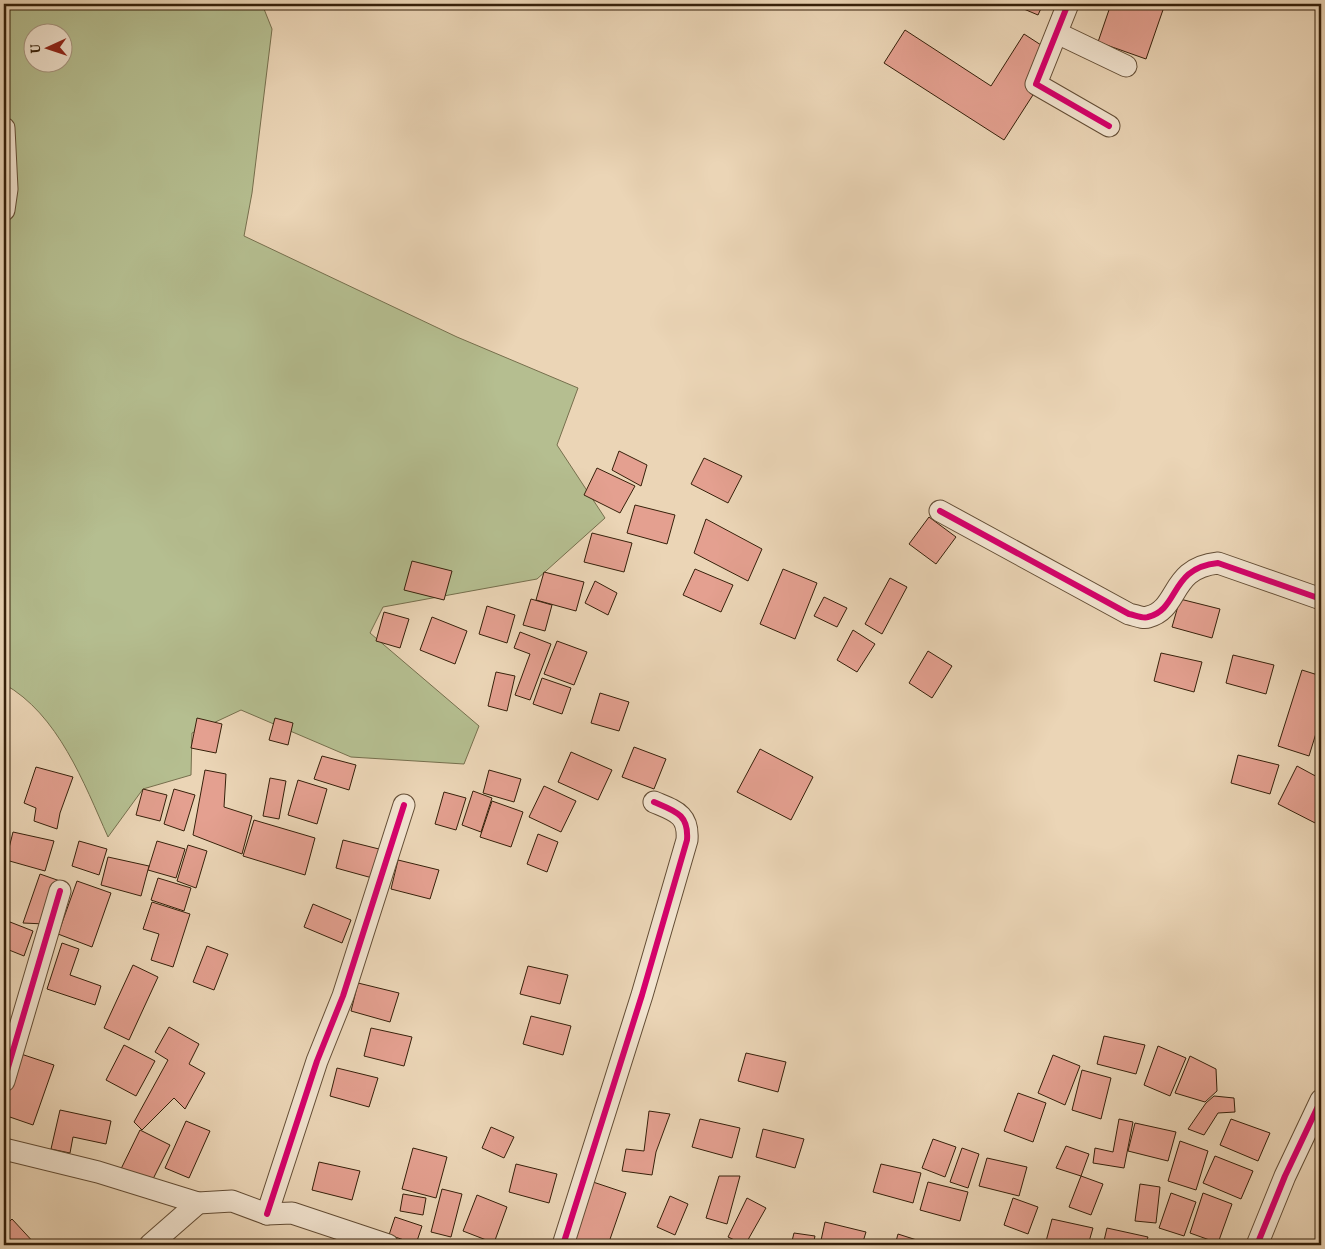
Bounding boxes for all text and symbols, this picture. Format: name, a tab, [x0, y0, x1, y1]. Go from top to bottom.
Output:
north arrow	[22, 22, 72, 72]
text: U	[27, 43, 46, 54]

